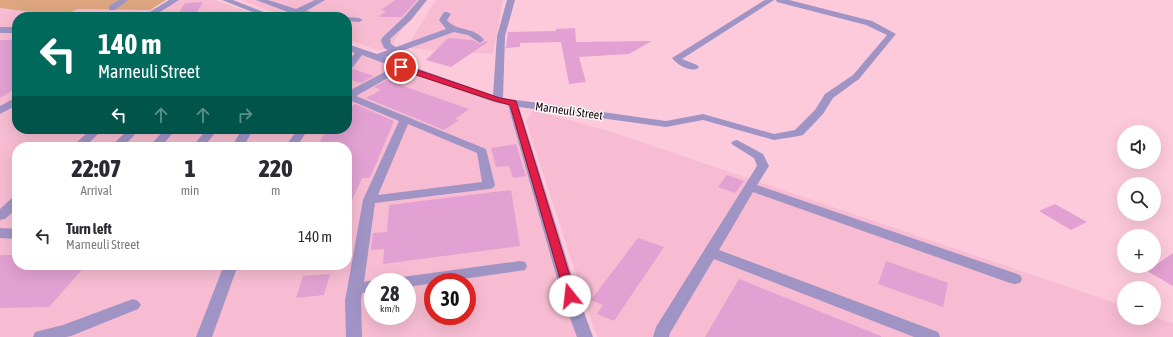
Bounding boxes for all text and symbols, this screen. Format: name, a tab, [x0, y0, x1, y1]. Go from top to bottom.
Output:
icon: left	[32, 28, 84, 80]
text: 140 m	[98, 28, 161, 60]
pin	[384, 50, 418, 84]
icon: arrive	[390, 56, 412, 78]
text: Marneuli Street	[98, 61, 200, 82]
street label: Marneuli Street	[534, 99, 604, 123]
icon: left	[108, 104, 130, 126]
icon: ahead	[150, 104, 172, 126]
icon: ahead	[192, 104, 214, 126]
icon: right	[234, 104, 256, 126]
map controls	[1117, 125, 1161, 325]
button: sound	[1117, 125, 1161, 169]
text: 22:07	[71, 155, 121, 182]
text: 1	[184, 155, 196, 182]
text: 220	[259, 155, 293, 182]
button: search	[1117, 177, 1161, 221]
text: Arrival	[80, 183, 112, 198]
text: min	[181, 183, 199, 198]
text: m	[271, 183, 280, 198]
text: Turn left	[66, 220, 112, 237]
icon: left	[32, 225, 54, 247]
text: 140 m	[298, 228, 332, 245]
button: +	[1117, 229, 1161, 273]
text: Marneuli Street	[66, 237, 140, 252]
speed limit sign: 30	[424, 273, 476, 325]
position arrow	[549, 275, 591, 317]
button: −	[1117, 281, 1161, 325]
text: 28	[381, 282, 399, 305]
text: km/h	[380, 303, 400, 314]

